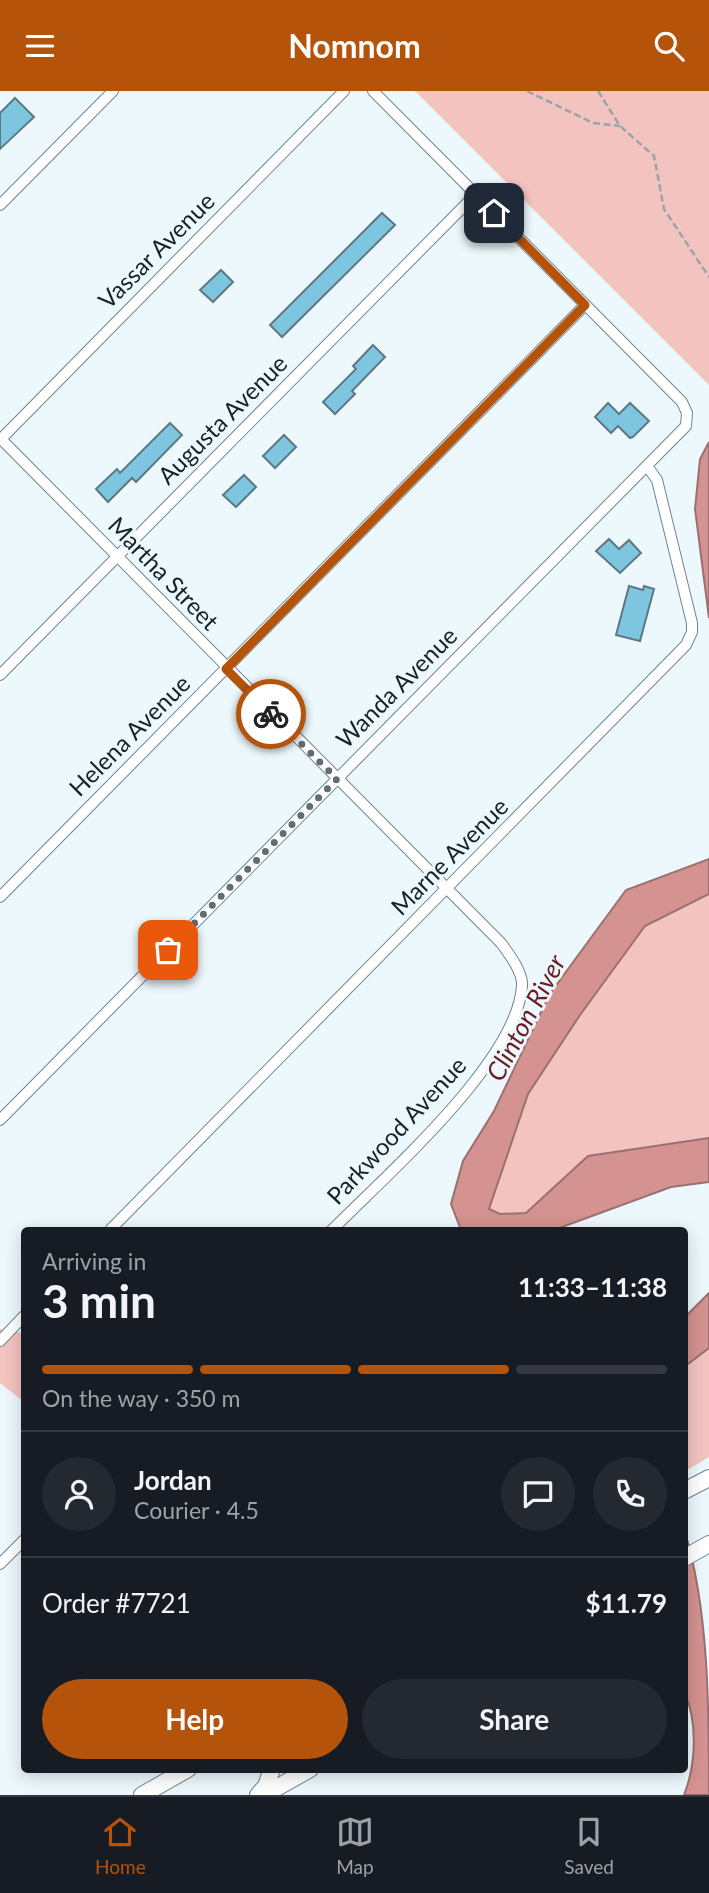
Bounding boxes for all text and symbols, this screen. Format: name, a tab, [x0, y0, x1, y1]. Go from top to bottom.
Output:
text: Nomnom	[288, 26, 421, 65]
icon: menu	[21, 27, 59, 65]
icon: search	[650, 27, 688, 65]
pin	[464, 183, 524, 243]
street label: Vassar Avenue	[92, 186, 220, 314]
icon: home	[475, 194, 513, 232]
street label: Augusta Avenue	[151, 348, 293, 490]
street label: Martha Street	[103, 510, 225, 636]
street label: Wanda Avenue	[329, 620, 462, 753]
street label: Helena Avenue	[62, 668, 195, 801]
courier	[236, 679, 306, 749]
icon: bike	[252, 695, 290, 733]
street label: Marne Avenue	[384, 791, 513, 920]
pin	[138, 920, 198, 980]
icon: bag	[149, 931, 187, 969]
water label: Clinton River	[478, 948, 572, 1086]
street label: Parkwood Avenue	[320, 1050, 472, 1210]
text: Arriving in	[42, 1247, 146, 1275]
text: 11:33–11:38	[518, 1271, 667, 1303]
text: 3 min	[42, 1273, 156, 1328]
text: On the way · 350 m	[42, 1384, 241, 1412]
button: person	[42, 1457, 116, 1531]
button: chat	[501, 1457, 575, 1531]
button: phone	[593, 1457, 667, 1531]
text: Jordan	[134, 1464, 212, 1496]
text: Courier · 4.5	[134, 1496, 259, 1524]
text: Order #7721	[42, 1587, 191, 1619]
text: $11.79	[585, 1587, 667, 1619]
button: Help	[42, 1679, 348, 1759]
button: Share	[362, 1679, 667, 1759]
tab: Home	[95, 1813, 146, 1878]
tab: Map	[336, 1813, 374, 1878]
tab: Saved	[564, 1813, 614, 1878]

